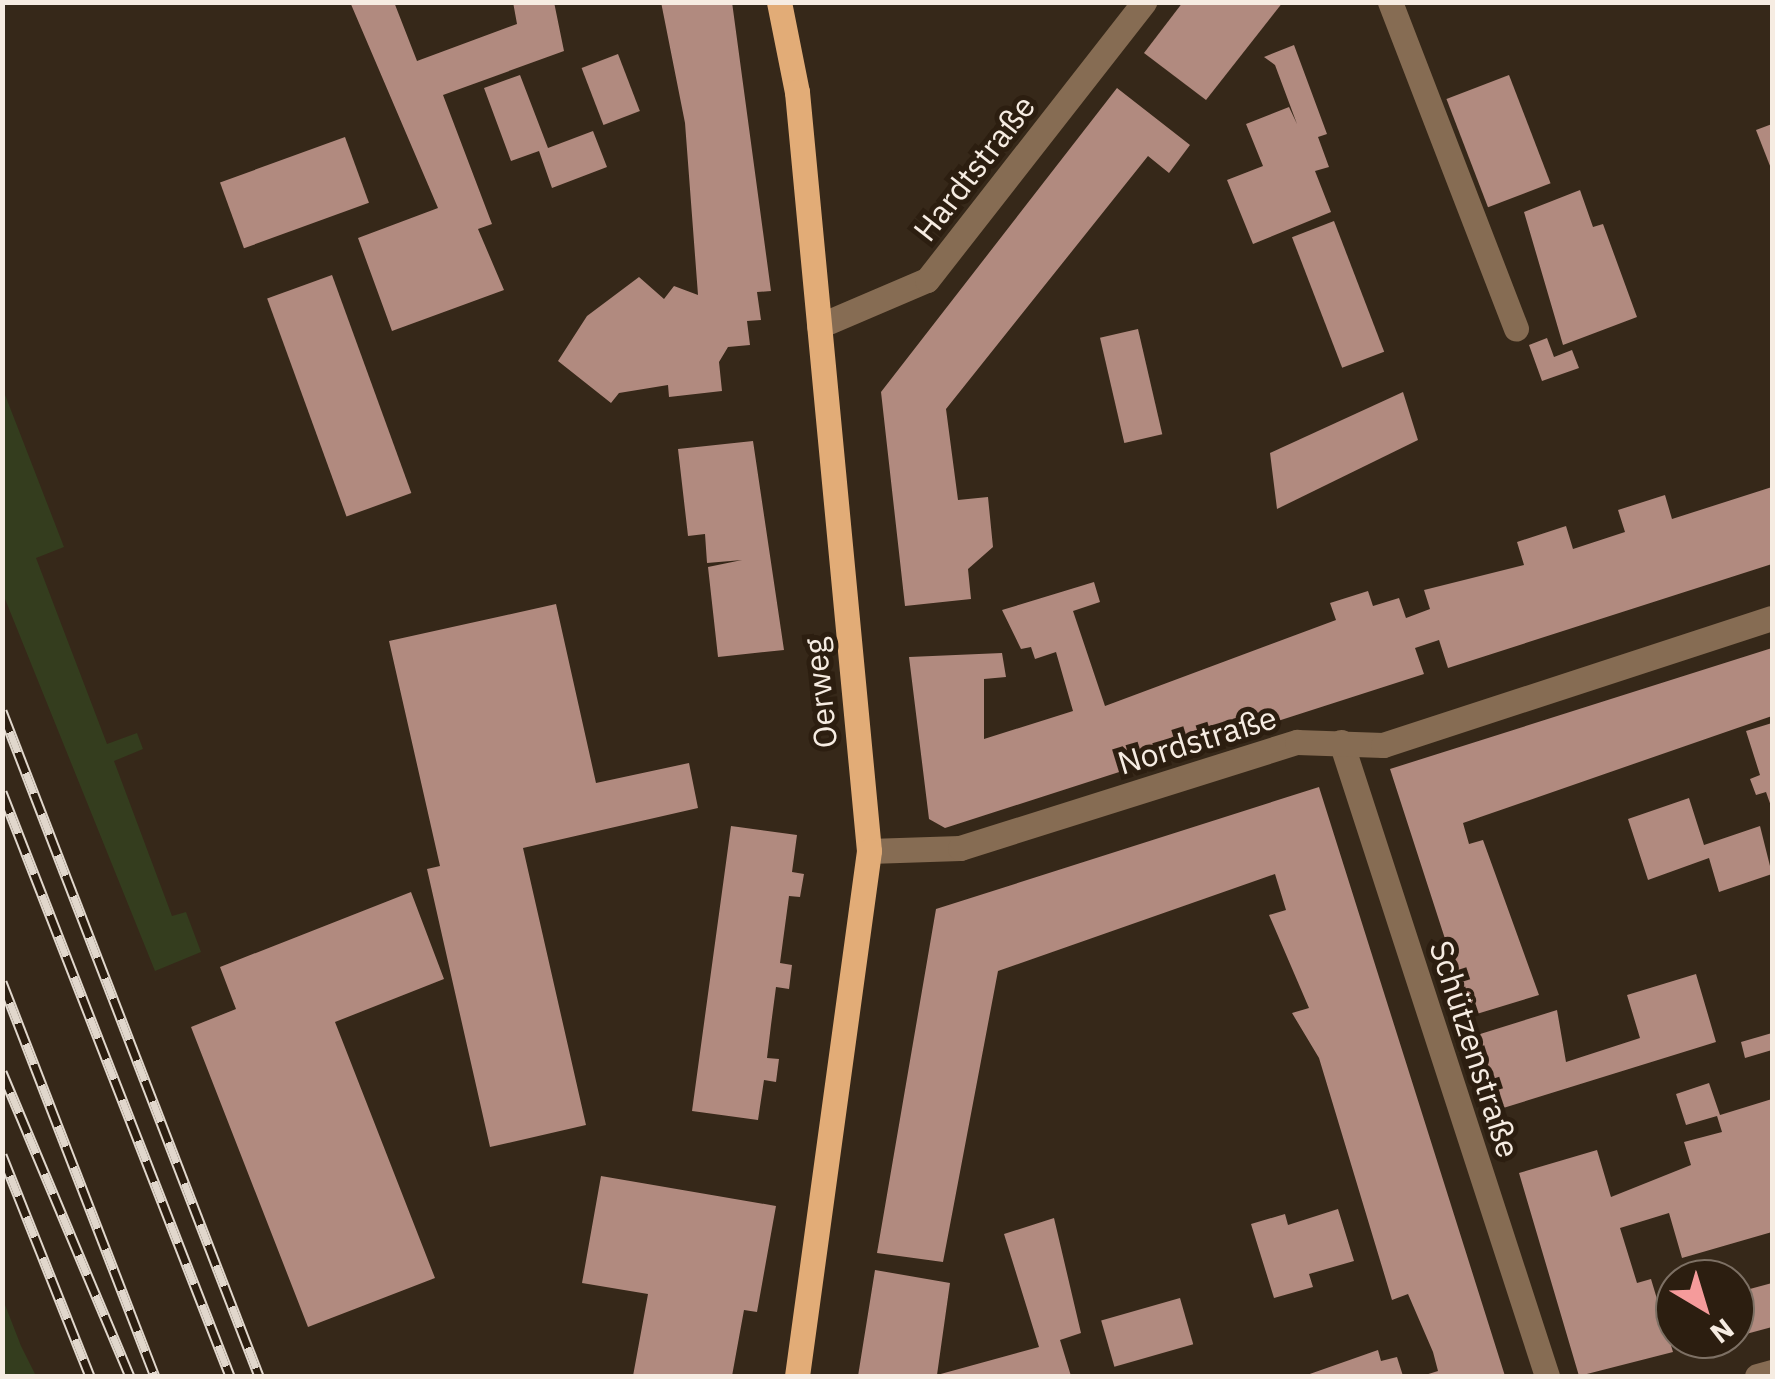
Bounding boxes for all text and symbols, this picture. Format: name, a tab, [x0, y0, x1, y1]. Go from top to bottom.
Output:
street label: Hardtstraße	[905, 87, 1043, 249]
street label: Oerweg	[795, 636, 845, 750]
street label: Nordstraße	[1113, 698, 1281, 782]
street label: Schützenstraße	[1422, 936, 1528, 1162]
north arrow	[1655, 1259, 1755, 1359]
text: N	[1703, 1311, 1742, 1352]

